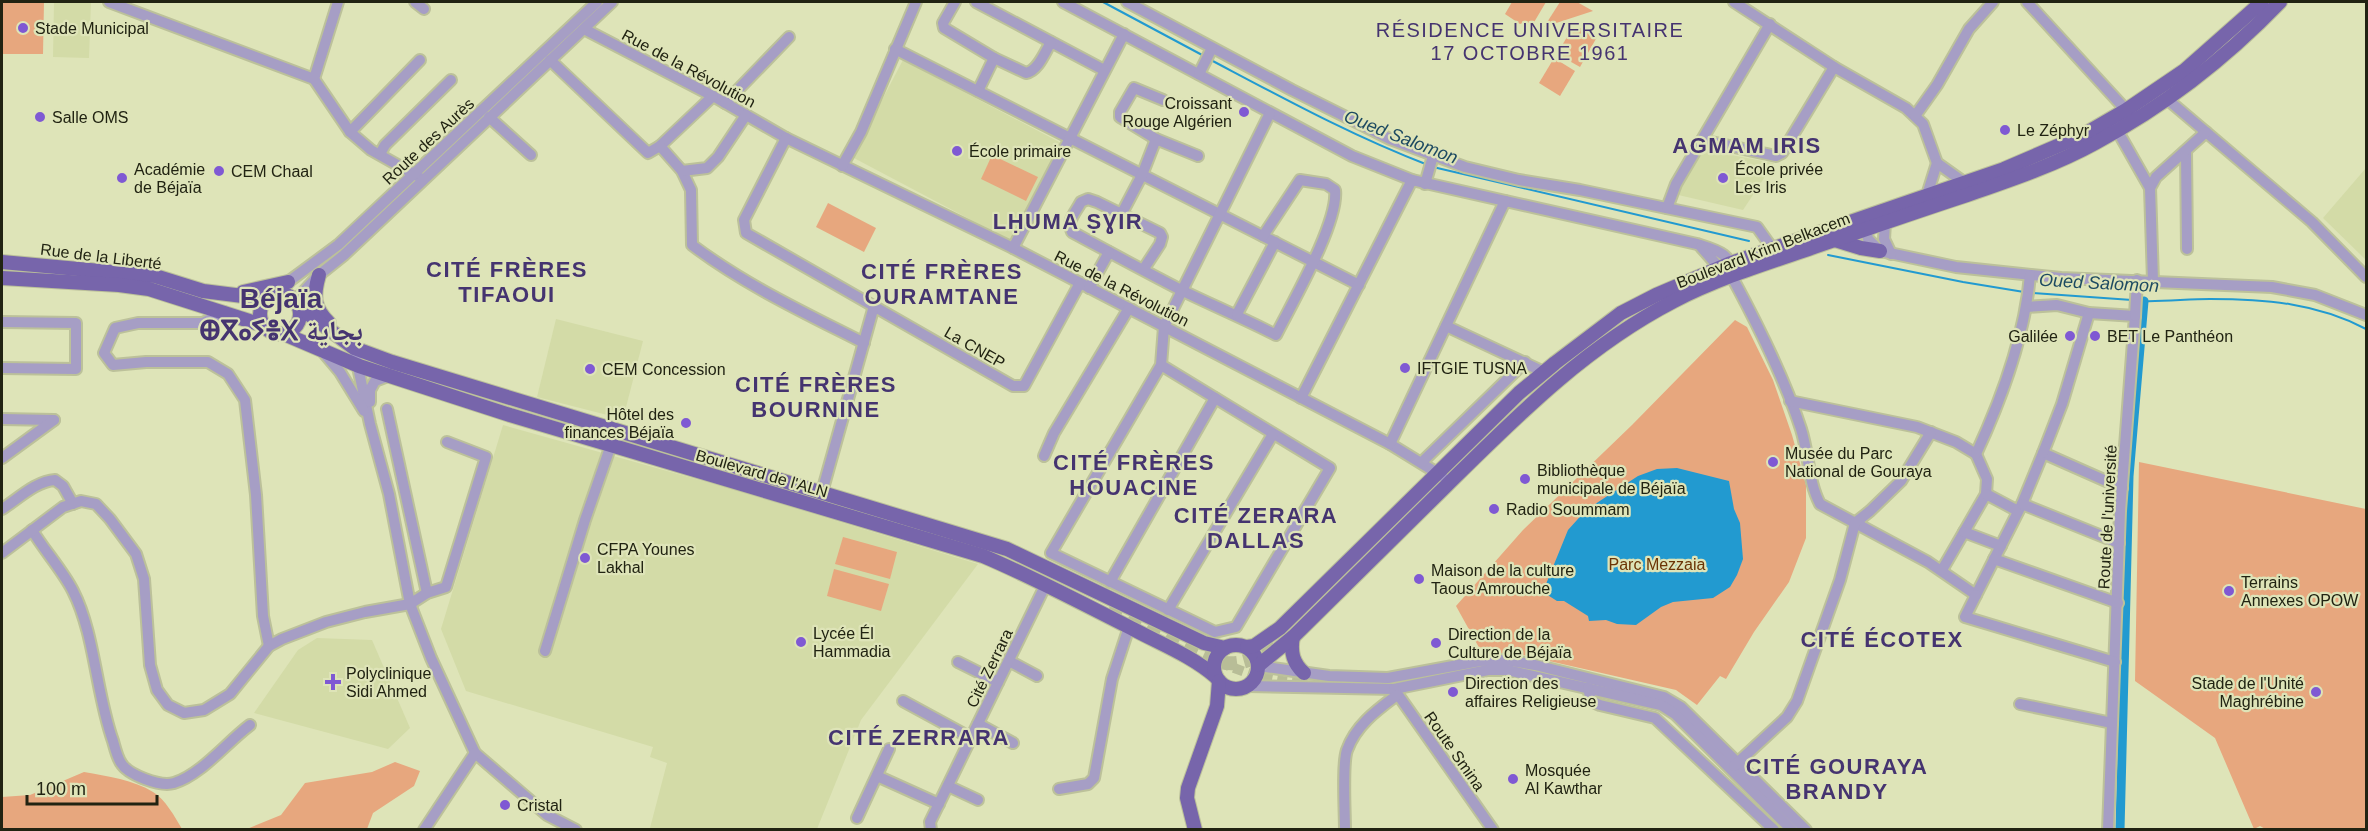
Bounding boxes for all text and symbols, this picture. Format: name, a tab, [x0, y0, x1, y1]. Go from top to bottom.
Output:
district label: RÉSIDENCE UNIVERSITAIRE 17 OCTOBRE 1961	[1376, 19, 1684, 64]
place label: Stade Municipal	[35, 20, 149, 37]
marker: Stade Municipal	[16, 21, 30, 35]
street label: Rue de la Révolution	[619, 26, 758, 111]
street label: Route des Aurès	[379, 95, 477, 188]
place label: Croissant Rouge Algérien	[1123, 95, 1233, 130]
marker: Croissant Rouge Algérien	[1237, 105, 1251, 119]
water label: Oued Salomon	[1341, 106, 1461, 168]
place label: Salle OMS	[52, 109, 128, 126]
marker: Salle OMS	[33, 110, 47, 124]
place label: Le Zéphyr	[2017, 122, 2090, 139]
marker: Le Zéphyr	[1998, 123, 2012, 137]
district label: AGMAM IRIS	[1672, 133, 1822, 158]
place label: École primaire	[969, 142, 1071, 160]
marker: École primaire	[950, 144, 964, 158]
place label: École privée Les Iris	[1735, 160, 1823, 196]
place label: Académie de Béjaïa	[134, 161, 205, 196]
place label: CEM Chaal	[231, 163, 313, 180]
marker: CEM Chaal	[212, 164, 226, 178]
marker: Académie de Béjaïa	[115, 171, 129, 185]
marker: École privée Les Iris	[1716, 171, 1730, 185]
district label: LḤUMA ṢƔIR	[993, 209, 1143, 234]
street label: Boulevard Krim Belkacem	[1674, 210, 1852, 291]
street label: Rue de la Liberté	[39, 241, 163, 272]
street label: Rue de la Révolution	[1052, 247, 1192, 330]
district label: CITÉ FRÈRES TIFAOUI	[426, 257, 588, 307]
district label: CITÉ FRÈRES OURAMTANE	[861, 259, 1023, 309]
water label: Oued Salomon	[2039, 270, 2159, 296]
district label: Béjaïa ⴲⴳⴰⵢⴻⵝ بجاية	[199, 283, 363, 347]
street label: La CNEP	[942, 323, 1008, 371]
place label: Galilée	[2008, 328, 2058, 345]
place label: BET Le Panthéon	[2107, 328, 2233, 345]
marker: Galilée	[2063, 329, 2077, 343]
marker: BET Le Panthéon	[2088, 329, 2102, 343]
place label: IFTGIE TUSNA	[1417, 360, 1527, 377]
place label: CEM Concession	[602, 361, 726, 378]
marker: IFTGIE TUSNA	[1398, 361, 1412, 375]
marker: CEM Concession	[583, 362, 597, 376]
district label: CITÉ FRÈRES BOURNINE	[735, 372, 897, 422]
place label: Hôtel des finances Béjaïa	[565, 406, 674, 441]
marker: Hôtel des finances Béjaïa	[679, 416, 693, 430]
street label: Route de l'université	[2095, 444, 2120, 590]
place label: Musée du Parc National de Gouraya	[1785, 445, 1932, 480]
street label: Boulevard de l'ALN	[694, 447, 830, 500]
district label: CITÉ FRÈRES HOUACINE	[1053, 450, 1215, 500]
marker: Musée du Parc National de Gouraya	[1766, 455, 1780, 469]
place label: Bibliothèque municipale de Béjaïa	[1537, 462, 1686, 497]
marker: Bibliothèque municipale de Béjaïa	[1518, 472, 1532, 486]
place label: Radio Soummam	[1506, 501, 1630, 518]
marker: Radio Soummam	[1487, 502, 1501, 516]
district label: CITÉ ZERARA DALLAS	[1174, 503, 1338, 553]
place label: CFPA Younes Lakhal	[597, 541, 695, 576]
marker: CFPA Younes Lakhal	[578, 551, 592, 565]
park label: Parc Mezzaia	[1609, 556, 1706, 573]
place label: Maison de la culture Taous Amrouche	[1431, 562, 1574, 597]
marker: Maison de la culture Taous Amrouche	[1412, 572, 1426, 586]
place label: Terrains Annexes OPOW	[2241, 574, 2359, 609]
marker: Terrains Annexes OPOW	[2222, 584, 2236, 598]
place label: Lycée Él Hammadia	[813, 624, 890, 660]
street label: Cité Zerrara	[963, 626, 1016, 710]
place label: Direction de la Culture de Béjaïa	[1448, 626, 1572, 661]
district label: CITÉ ÉCOTEX	[1800, 627, 1964, 652]
marker: Lycée Él Hammadia	[794, 635, 808, 649]
marker: Direction de la Culture de Béjaïa	[1429, 636, 1443, 650]
place label: Polyclinique Sidi Ahmed	[346, 665, 431, 700]
marker: Polyclinique Sidi Ahmed	[324, 673, 342, 691]
place label: Direction des affaires Religieuse	[1465, 675, 1596, 710]
place label: Stade de l'Unité Maghrébine	[2192, 675, 2304, 710]
marker: Direction des affaires Religieuse	[1446, 685, 1460, 699]
marker: Stade de l'Unité Maghrébine	[2309, 685, 2323, 699]
street label: Route Smina	[1421, 709, 1488, 794]
district label: CITÉ ZERRARA	[828, 725, 1010, 750]
district label: CITÉ GOURAYA BRANDY	[1746, 754, 1928, 804]
place label: Mosquée Al Kawthar	[1525, 762, 1603, 797]
scale bar	[27, 768, 158, 806]
marker: Mosquée Al Kawthar	[1506, 772, 1520, 786]
text: 100 m	[36, 779, 86, 799]
place label: Cristal	[517, 797, 562, 814]
marker: Cristal	[498, 798, 512, 812]

